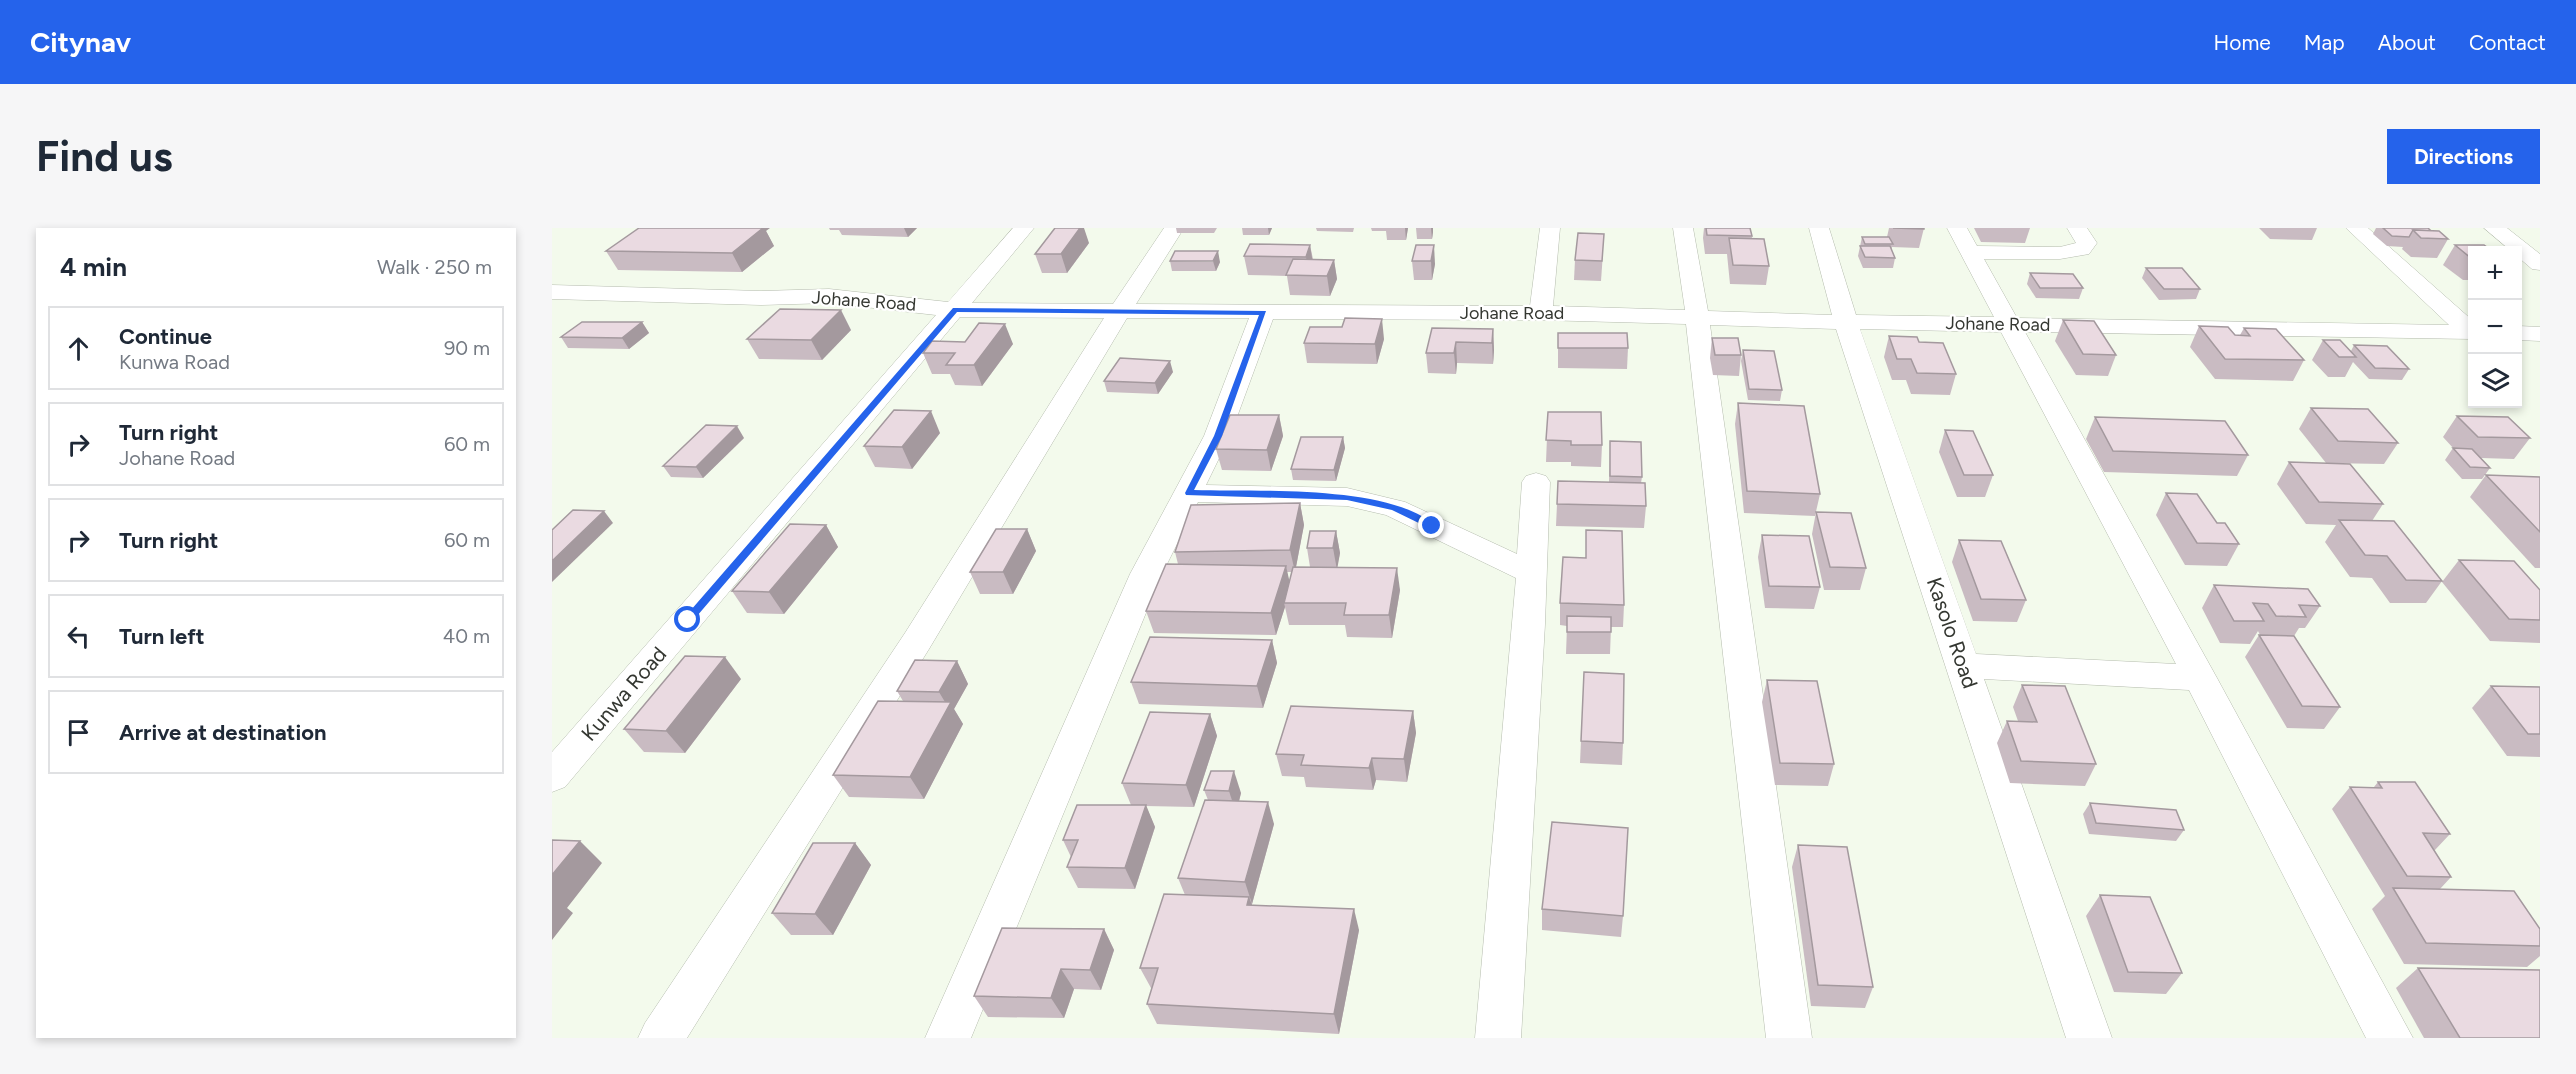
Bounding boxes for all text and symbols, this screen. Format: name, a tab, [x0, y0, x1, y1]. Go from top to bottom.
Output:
text: Citynav	[30, 25, 131, 59]
text: Home	[2214, 30, 2271, 55]
text: Map	[2304, 30, 2345, 55]
text: About	[2378, 30, 2436, 55]
text: Contact	[2469, 30, 2546, 55]
button: Directions	[2387, 129, 2540, 184]
text: Find us	[36, 131, 173, 182]
map controls	[2468, 246, 2522, 408]
button: +	[2468, 246, 2522, 300]
text: 4 min	[60, 251, 127, 283]
text: Walk · 250 m	[377, 255, 492, 279]
street label: Johane Road	[811, 286, 917, 316]
button: −	[2468, 300, 2522, 354]
street label: Johane Road	[1460, 302, 1564, 324]
street label: Johane Road	[1945, 312, 2051, 336]
text: Continue	[119, 323, 212, 350]
icon: ahead	[62, 332, 95, 365]
text: 90 m	[444, 336, 490, 360]
text: Kunwa Road	[119, 350, 230, 374]
button: layers	[2468, 354, 2522, 408]
text: Turn right	[119, 419, 218, 446]
icon: right	[62, 428, 95, 461]
text: 60 m	[444, 432, 490, 456]
text: Johane Road	[119, 446, 235, 470]
route end	[1418, 512, 1444, 538]
icon: right	[62, 524, 95, 557]
text: Turn right	[119, 527, 218, 554]
text: 60 m	[444, 528, 490, 552]
street label: Kasolo Road	[1922, 574, 1983, 692]
route start	[674, 606, 700, 632]
icon: left	[62, 620, 95, 653]
text: Turn left	[119, 623, 205, 650]
text: 40 m	[443, 624, 490, 648]
street label: Kunwa Road	[576, 642, 671, 746]
icon: arrive	[62, 716, 95, 749]
text: Arrive at destination	[119, 719, 327, 746]

